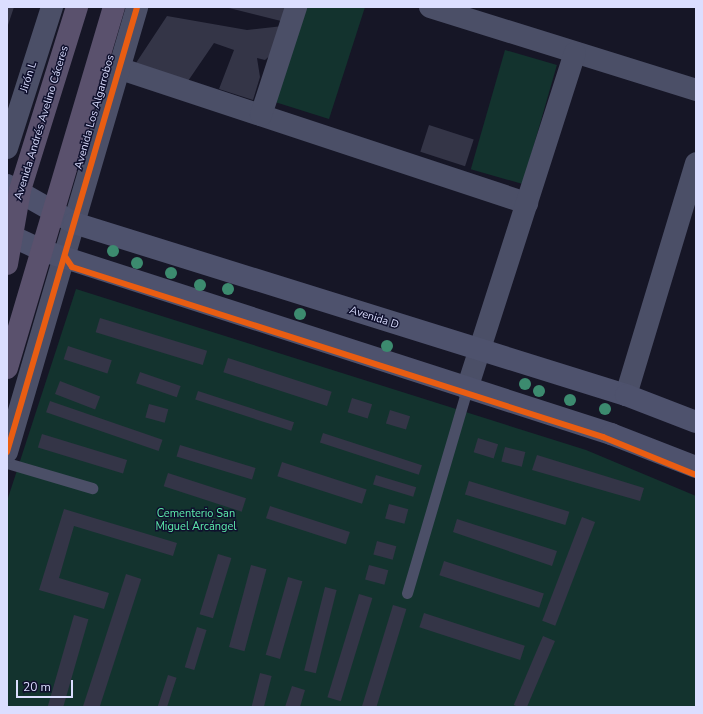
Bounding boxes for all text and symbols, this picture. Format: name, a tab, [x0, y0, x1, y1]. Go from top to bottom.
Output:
street label: Avenida Andrés Avelino Cáceres	[12, 44, 72, 202]
street label: Avenida Los Algarrobos	[72, 53, 118, 171]
street label: Jirón L	[18, 60, 40, 94]
street label: Avenida D	[348, 304, 400, 332]
park label: Cementerio San Miguel Arcángel	[155, 508, 237, 534]
scale bar	[18, 672, 75, 698]
text: 20 m	[23, 679, 51, 695]

